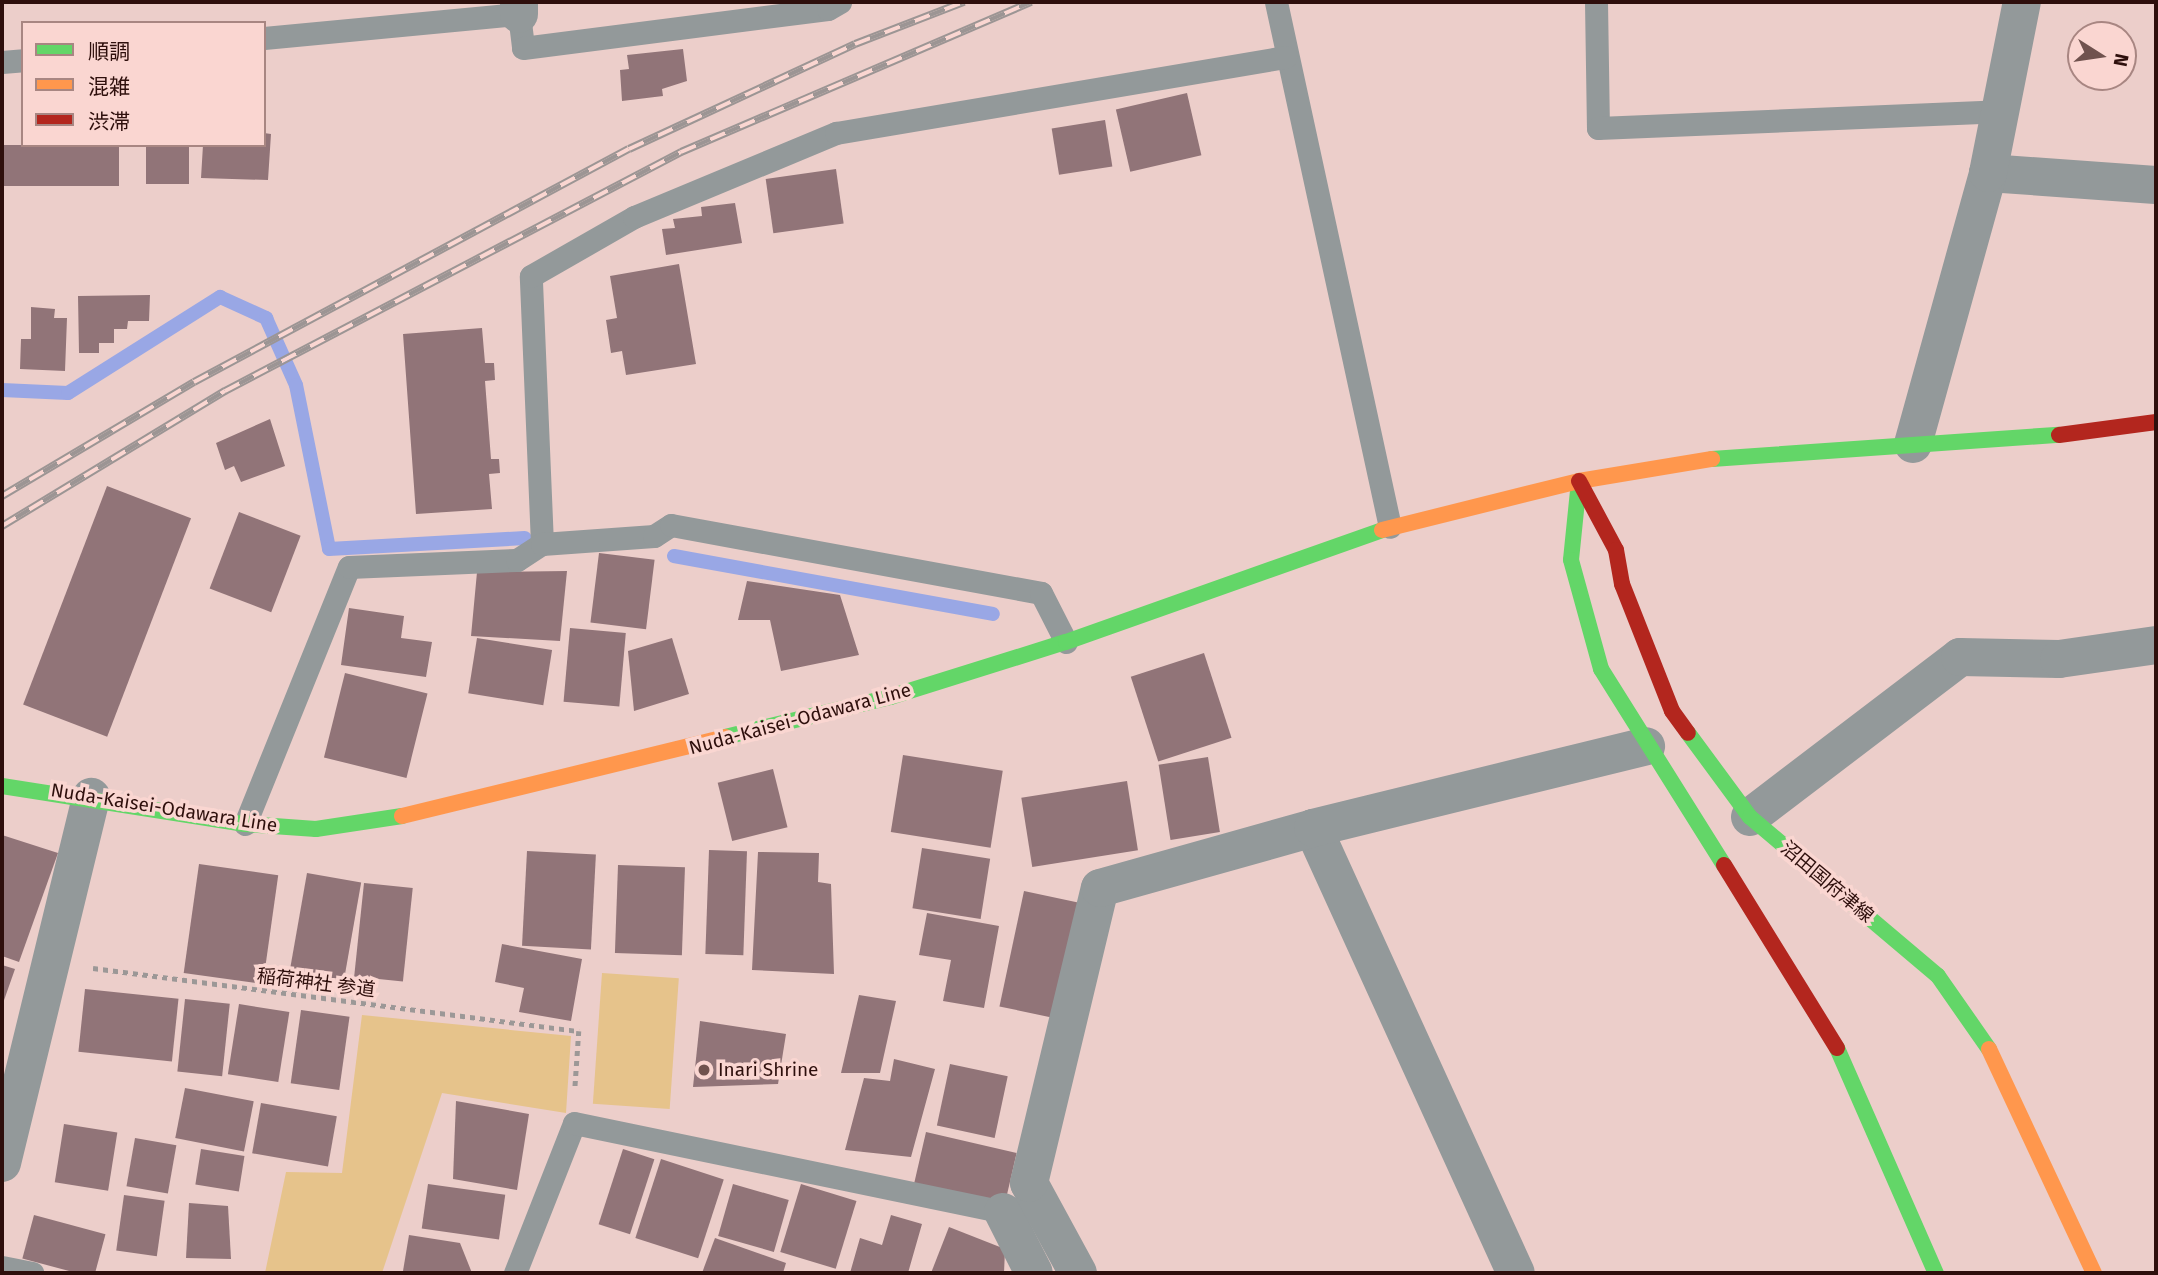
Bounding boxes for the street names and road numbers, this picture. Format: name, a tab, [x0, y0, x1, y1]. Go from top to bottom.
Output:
street label: Nuda-Kaisei-Odawara Line	[686, 678, 914, 760]
street label: Nuda-Kaisei-Odawara Line	[49, 779, 279, 837]
street label: 沼田国府津線	[1776, 837, 1878, 927]
street label: 稲荷神社 参道	[256, 964, 376, 1002]

